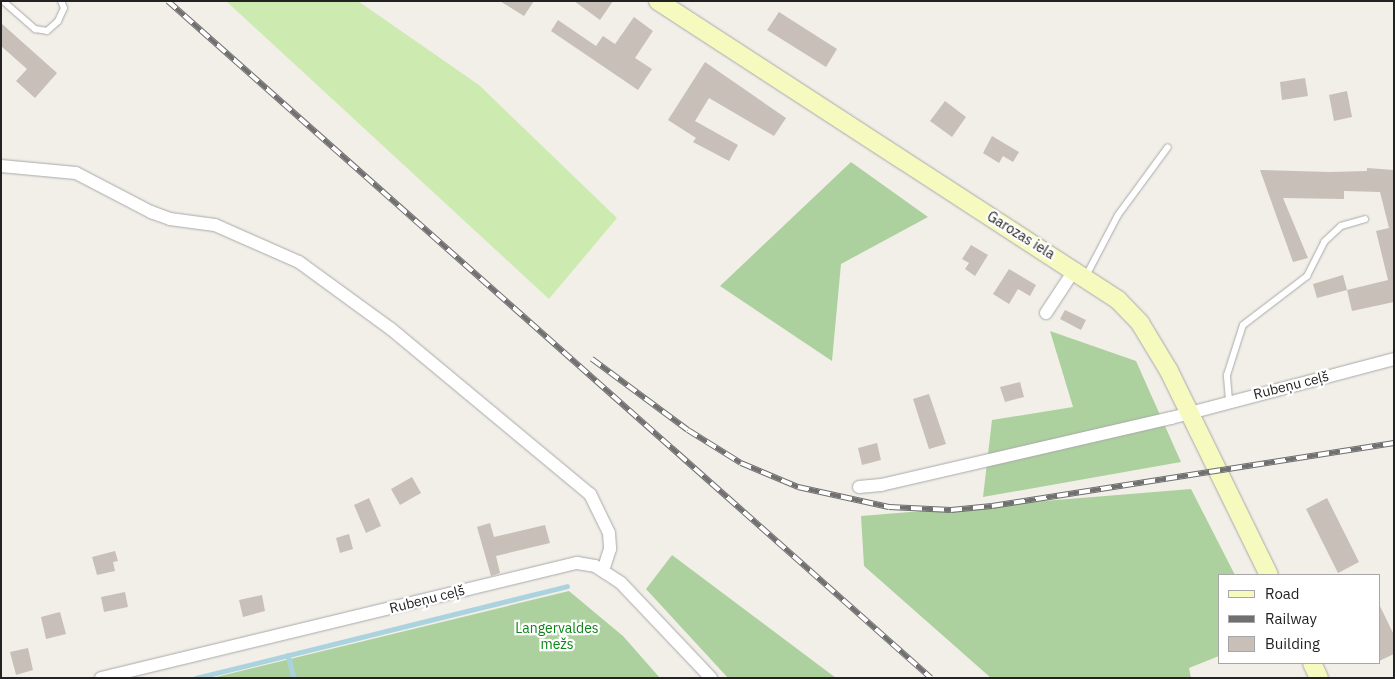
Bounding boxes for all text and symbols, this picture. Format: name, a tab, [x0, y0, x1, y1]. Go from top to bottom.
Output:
street label: Garozas iela	[984, 208, 1058, 262]
street label: Rubeņu ceļš	[1252, 368, 1330, 402]
legend	[1218, 574, 1380, 664]
street label: Rubeņu ceļš	[388, 582, 466, 616]
text: Road	[1265, 584, 1300, 603]
text: Railway	[1265, 609, 1317, 628]
park label: Langervaldes mežs	[515, 620, 599, 652]
text: Building	[1265, 634, 1320, 653]

